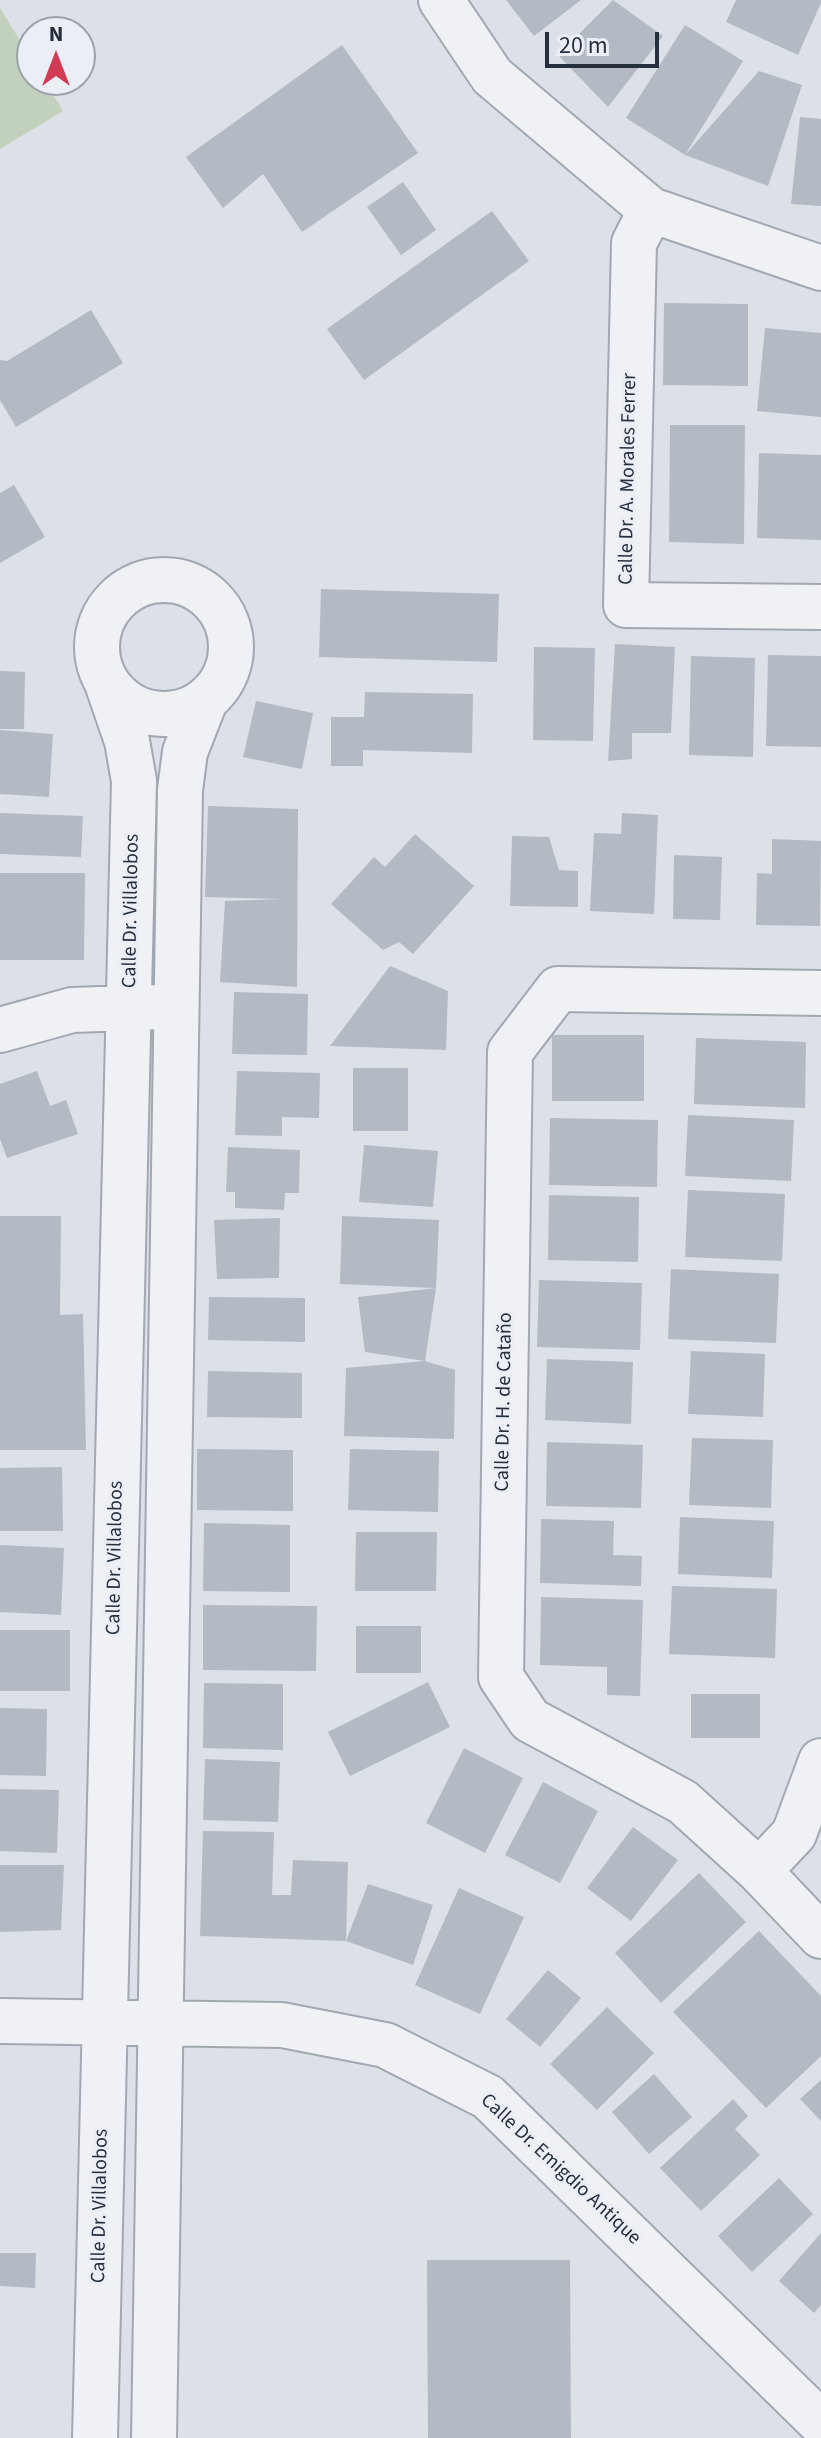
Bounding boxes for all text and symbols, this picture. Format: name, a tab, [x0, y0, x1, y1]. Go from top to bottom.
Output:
north arrow	[16, 16, 96, 96]
scale bar	[549, 16, 663, 66]
text: N	[49, 18, 63, 50]
text: 20 m	[559, 28, 608, 63]
street label: Calle Dr. A. Morales Ferrer	[615, 373, 643, 585]
street label: Calle Dr. Villalobos	[119, 834, 145, 988]
street label: Calle Dr. H. de Cataño	[491, 1312, 519, 1492]
street label: Calle Dr. Villalobos	[103, 1481, 129, 1635]
street label: Calle Dr. Emigdio Antique	[475, 2089, 645, 2251]
street label: Calle Dr. Villalobos	[88, 2129, 114, 2283]

